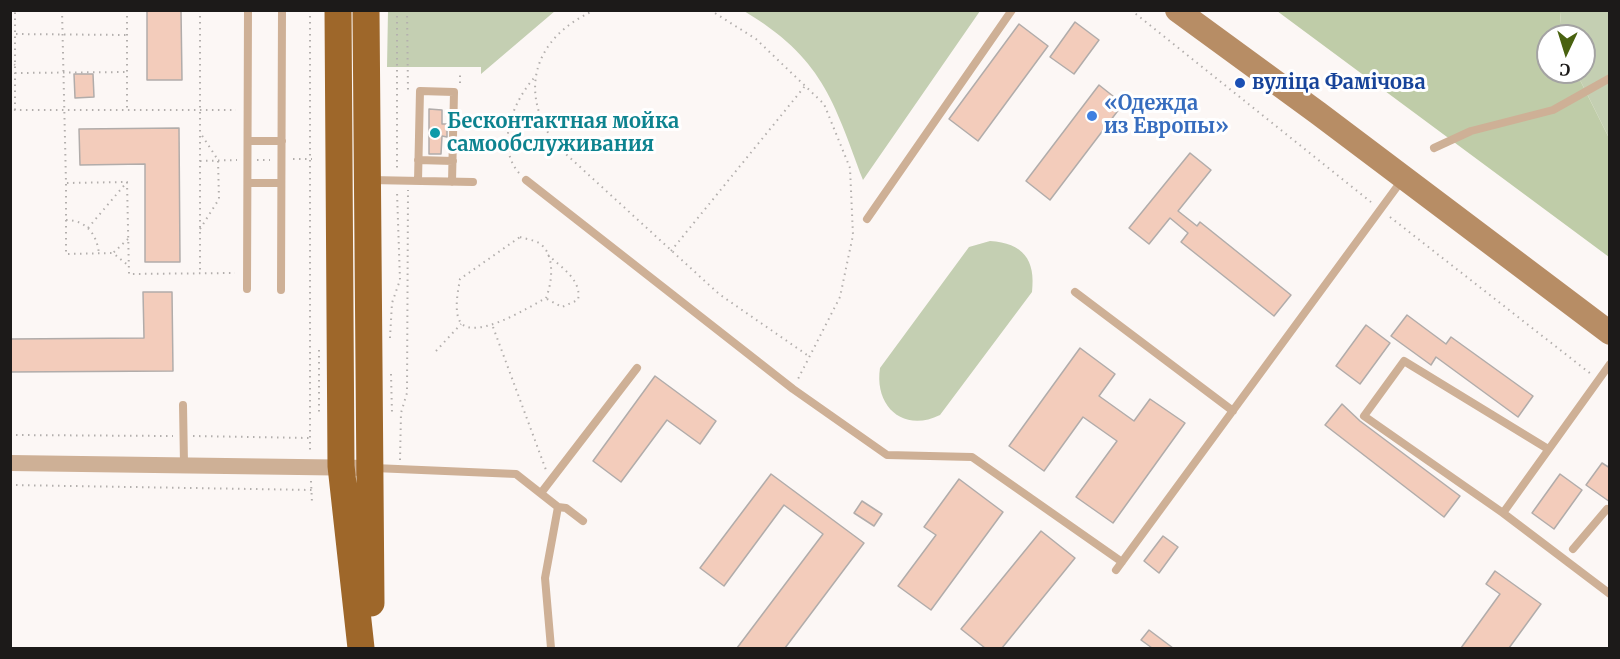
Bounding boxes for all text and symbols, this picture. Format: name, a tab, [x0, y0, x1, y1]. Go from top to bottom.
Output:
north arrow	[1536, 24, 1596, 84]
text: С	[1559, 60, 1571, 80]
place label: вуліца Фамічова	[1252, 71, 1426, 95]
marker: вуліца Фамічова	[1233, 76, 1247, 90]
place label: «Одежда из Европы»	[1104, 92, 1229, 139]
marker: «Одежда из Европы»	[1085, 109, 1099, 123]
place label: Бесконтактная мойка самообслуживания	[447, 110, 679, 157]
marker: Бесконтактная мойка самообслуживания	[428, 126, 442, 140]

